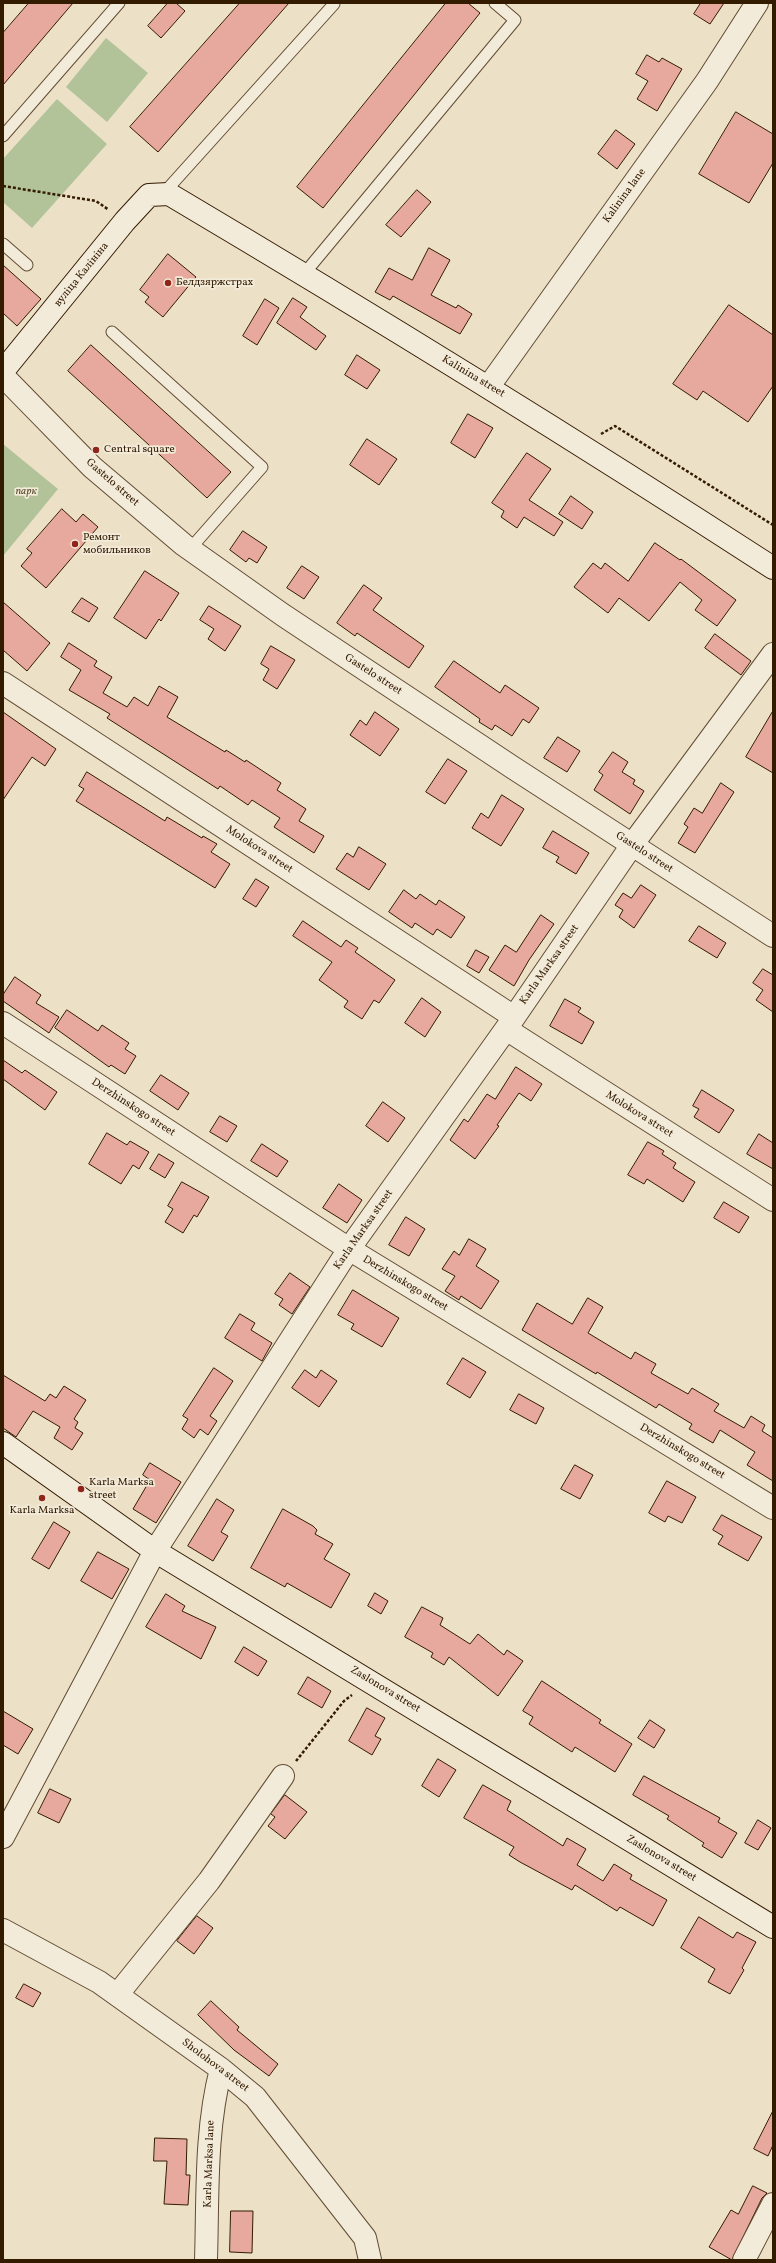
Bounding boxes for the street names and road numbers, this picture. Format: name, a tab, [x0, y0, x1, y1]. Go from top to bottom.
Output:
street label: Kalinina lane	[601, 166, 649, 226]
street label: вуліца Калініна	[52, 240, 112, 310]
street label: Kalinina street	[439, 353, 507, 401]
street label: Gastelo street	[83, 456, 141, 510]
street label: Gastelo street	[342, 651, 404, 699]
street label: Molokova street	[223, 823, 295, 877]
street label: Gastelo street	[613, 829, 675, 877]
street label: Karla Marksa street	[517, 922, 583, 1008]
street label: Derzhinskogo street	[89, 1076, 177, 1140]
street label: Molokova street	[603, 1089, 675, 1141]
street label: Karla Marksa street	[331, 1187, 397, 1273]
street label: Derzhinskogo street	[360, 1253, 450, 1315]
street label: Derzhinskogo street	[637, 1421, 727, 1483]
street label: Zaslonova street	[348, 1664, 422, 1716]
street label: Zaslonova street	[624, 1833, 698, 1885]
street label: Sholohova street	[179, 2036, 251, 2096]
street label: Karla Marksa lane	[202, 2120, 218, 2208]

